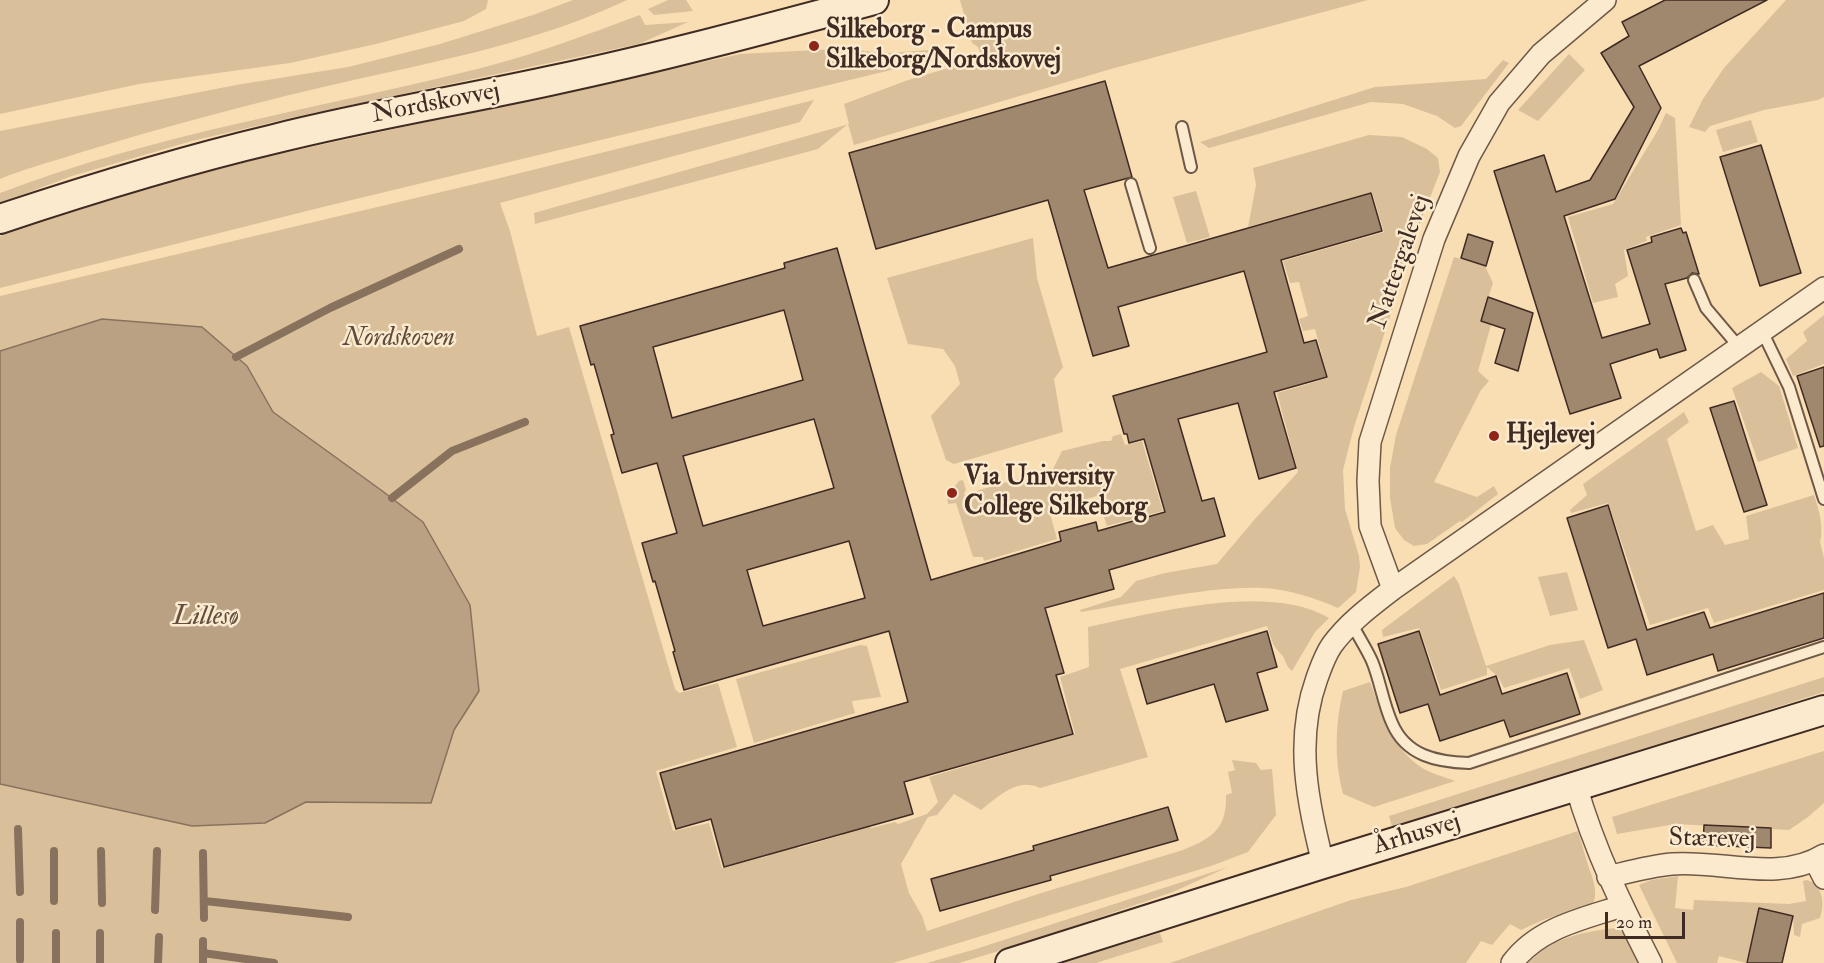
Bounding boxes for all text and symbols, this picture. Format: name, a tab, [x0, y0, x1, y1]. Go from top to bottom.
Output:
place label: Silkeborg - Campus Silkeborg/Nordskovvej	[826, 15, 1061, 76]
marker: Silkeborg - Campus Silkeborg/Nordskovvej	[807, 39, 821, 53]
street label: Nordskovvej	[369, 76, 503, 132]
street label: Nattergalevej	[1364, 191, 1438, 333]
park label: Nordskoven	[343, 323, 455, 355]
place label: Hjejlevej	[1506, 420, 1595, 452]
marker: Hjejlevej	[1487, 429, 1501, 443]
place label: Via University College Silkeborg	[964, 462, 1147, 524]
marker: Via University College Silkeborg	[945, 486, 959, 500]
water label: Lillesø	[173, 602, 239, 634]
street label: Århusvej	[1370, 807, 1464, 863]
street label: Stærevej	[1668, 824, 1756, 856]
scale bar	[1608, 900, 1688, 938]
text: 20 m	[1616, 911, 1652, 934]

